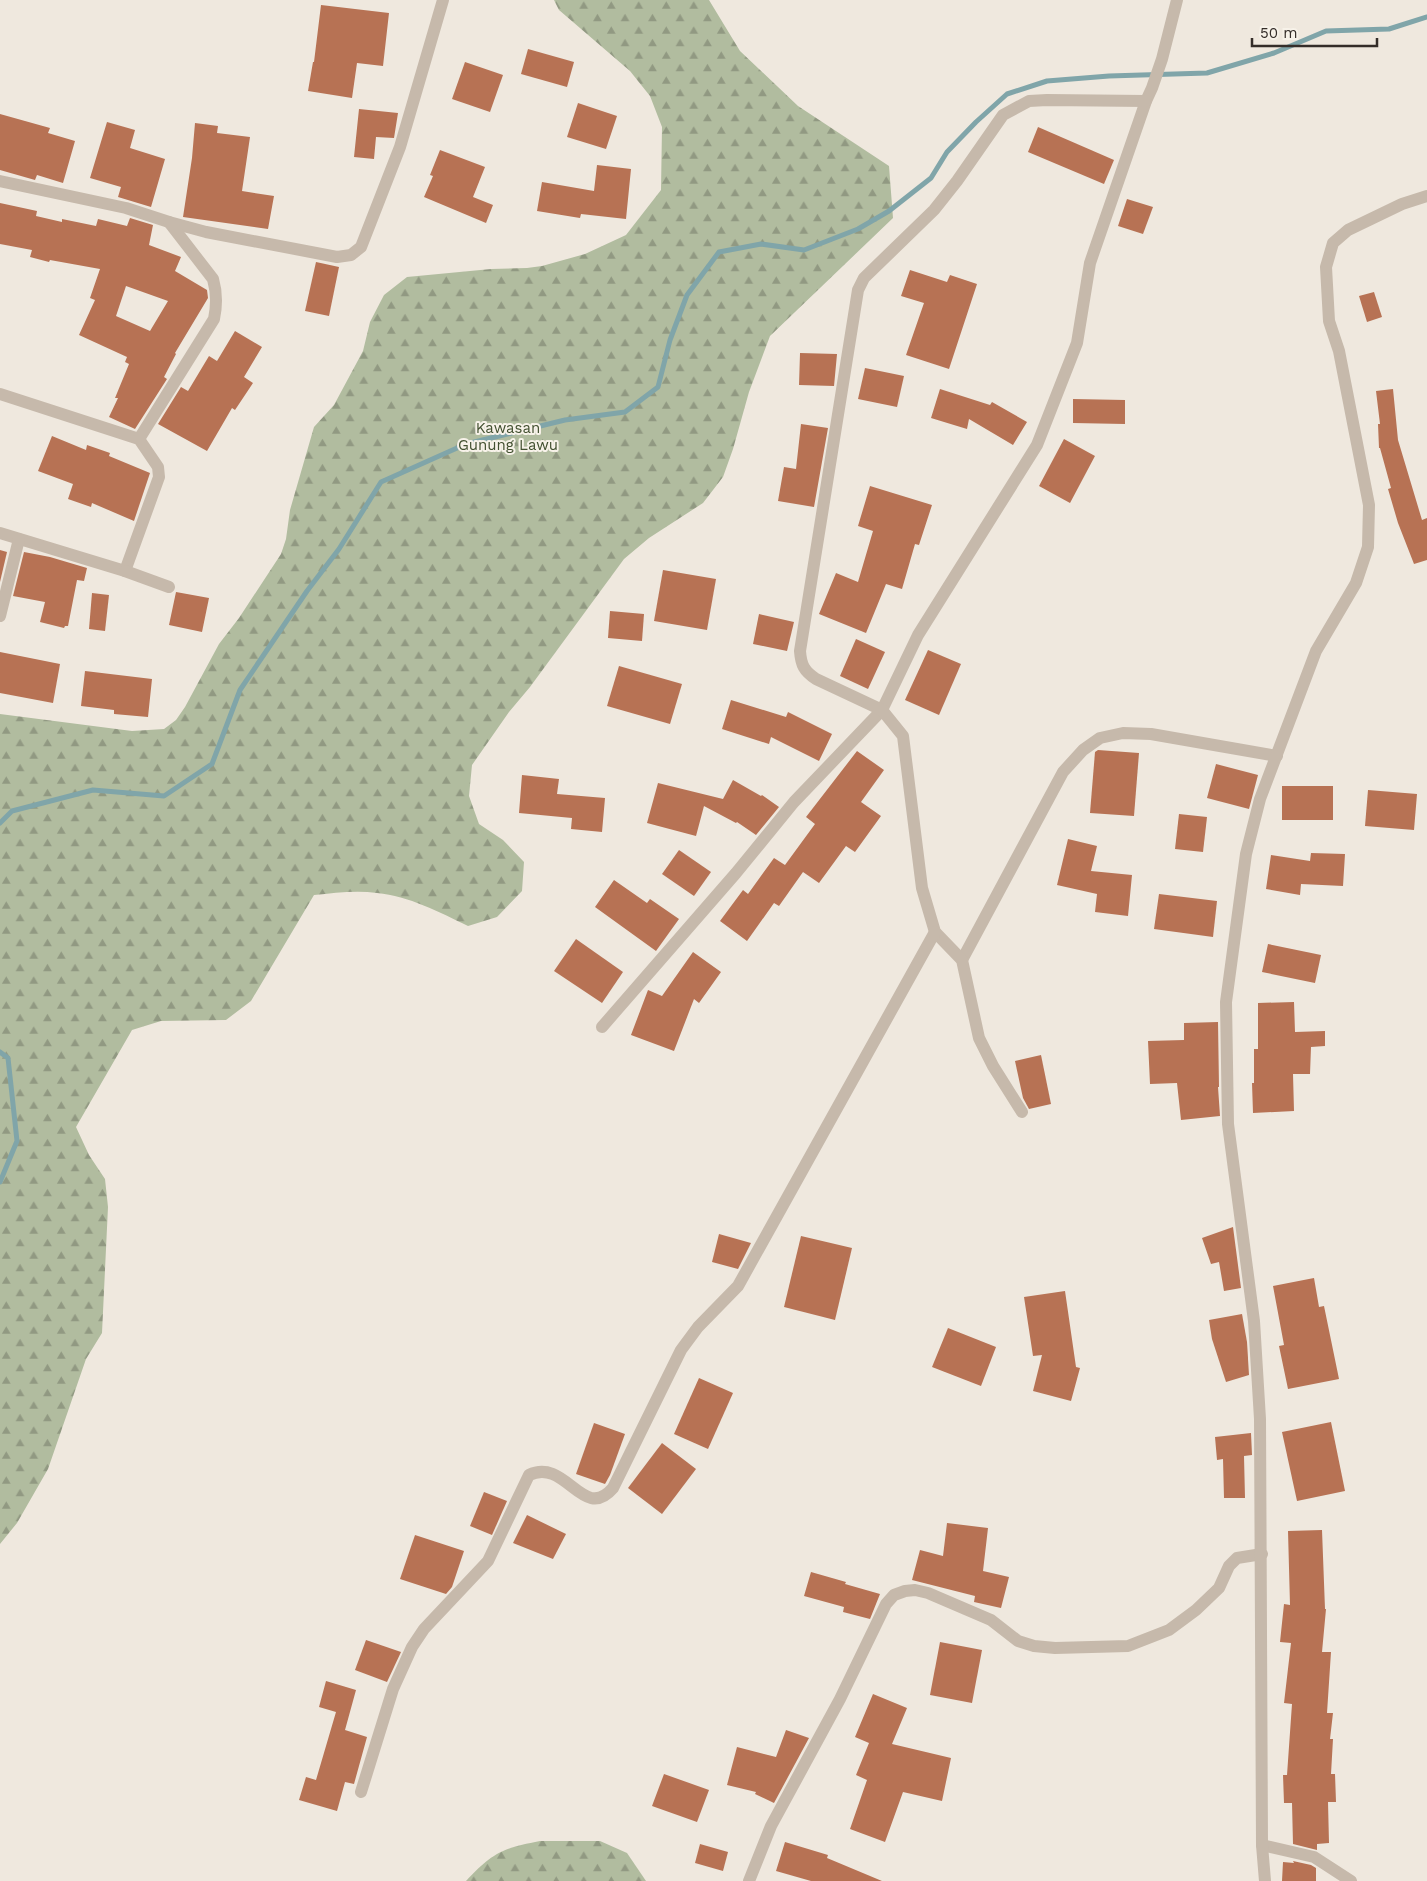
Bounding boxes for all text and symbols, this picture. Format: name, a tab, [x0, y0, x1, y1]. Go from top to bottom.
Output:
scale bar	[1252, 15, 1377, 47]
text: 50 m	[1260, 24, 1297, 42]
park label: Kawasan Gunung Lawu	[458, 419, 558, 454]

